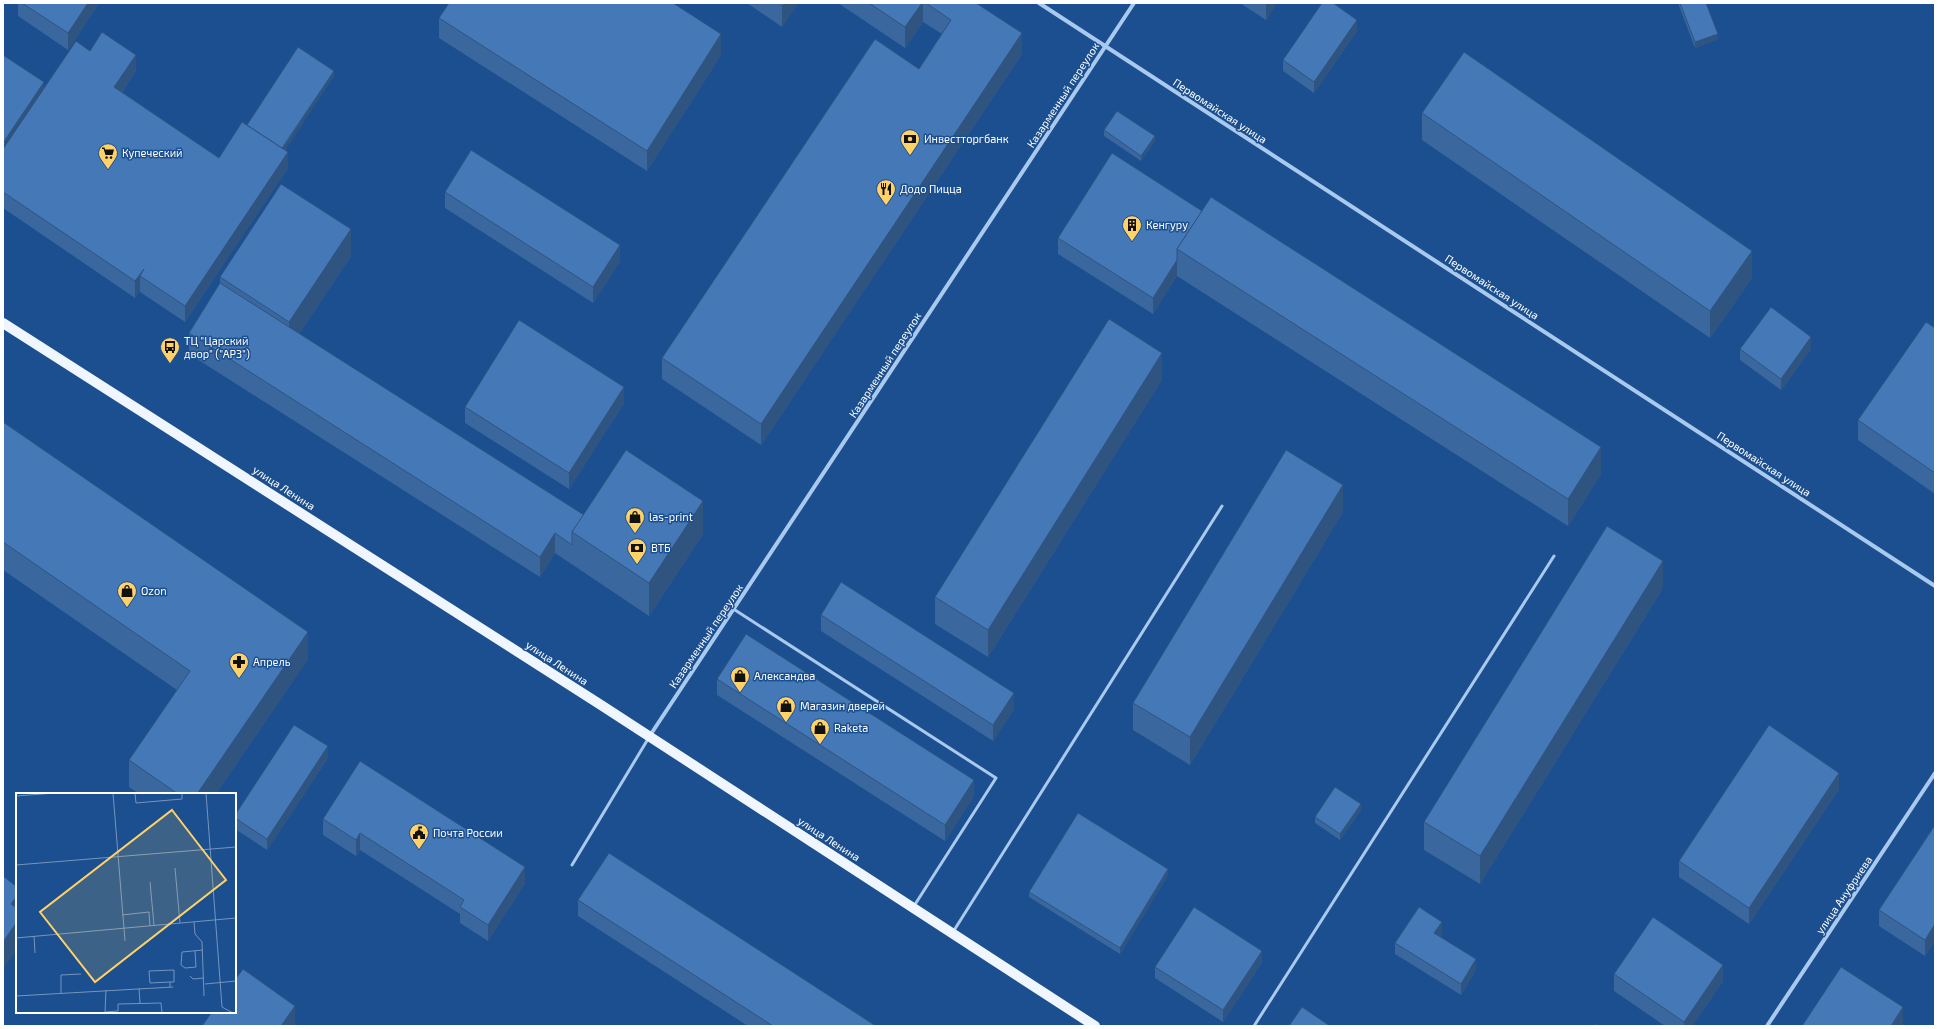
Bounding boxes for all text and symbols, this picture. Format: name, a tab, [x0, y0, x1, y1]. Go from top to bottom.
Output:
street label: Казарменный переулок	[1024, 40, 1102, 150]
street label: Первомайская улица	[1170, 75, 1270, 147]
bank icon: Инвестторгбанк	[899, 128, 921, 156]
place label: Инвестторгбанк	[924, 132, 1009, 145]
supermarket icon: Купеческий	[97, 142, 119, 170]
place label: Купеческий	[122, 146, 183, 160]
restaurant icon: Додо Пицца	[875, 178, 897, 206]
place label: Додо Пицца	[900, 182, 962, 195]
building icon: Кенгуру	[1121, 214, 1143, 242]
place label: Кенгуру	[1146, 218, 1188, 232]
street label: Первомайская улица	[1442, 251, 1542, 323]
street label: Казарменный переулок	[846, 310, 924, 420]
place label: ТЦ "Царский двор" ("АРЗ")	[184, 334, 250, 360]
bus stop icon: ТЦ "Царский двор" ("АРЗ")	[159, 336, 181, 364]
street label: Первомайская улица	[1714, 428, 1814, 500]
street label: улица Ленина	[250, 463, 318, 513]
shop icon: las-print	[624, 506, 646, 534]
place label: las-print	[649, 510, 693, 523]
bank icon: ВТБ	[626, 537, 648, 565]
place label: ВТБ	[651, 541, 671, 554]
shop icon: Ozon	[116, 580, 138, 608]
street label: Казарменный переулок	[666, 581, 746, 691]
place label: Ozon	[141, 584, 167, 597]
street label: улица Ленина	[523, 638, 591, 688]
pharmacy icon: Апрель	[228, 651, 250, 679]
place label: Апрель	[253, 655, 291, 668]
shop icon: Александва	[729, 665, 751, 693]
place label: Александва	[754, 669, 815, 682]
shop icon: Магазин дверей	[775, 695, 797, 723]
place label: Магазин дверей	[800, 699, 885, 712]
shop icon: Raketa	[809, 717, 831, 745]
place label: Raketa	[834, 721, 868, 734]
inset map	[16, 793, 236, 1013]
street label: улица Ленина	[795, 814, 863, 864]
public building icon: Почта России	[408, 822, 430, 850]
place label: Почта России	[433, 826, 503, 839]
street label: улица Ануфриева	[1813, 853, 1875, 937]

